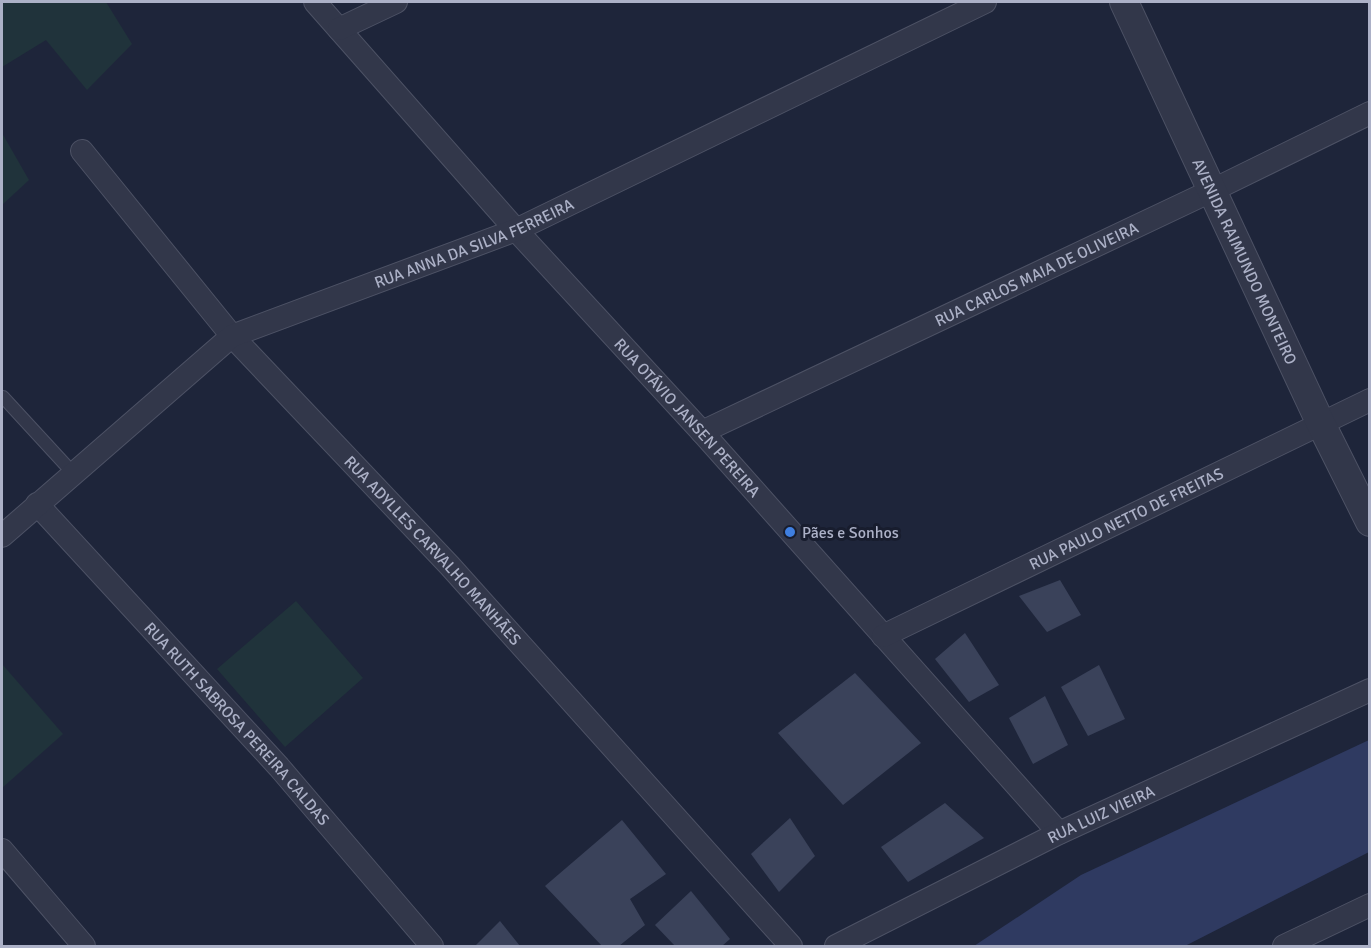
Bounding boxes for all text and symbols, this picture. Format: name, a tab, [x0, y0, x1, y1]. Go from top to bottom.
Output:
street label: AVENIDA RAIMUNDO MONTEIRO	[1187, 155, 1301, 368]
street label: RUA ANNA DA SILVA FERREIRA	[372, 194, 577, 293]
street label: RUA CARLOS MAIA DE OLIVEIRA	[932, 218, 1142, 331]
street label: RUA OTÁVIO JANSEN PEREIRA	[610, 334, 764, 502]
street label: RUA ADYLLES CARVALHO MANHÃES	[340, 452, 525, 650]
street label: RUA PAULO NETTO DE FREITAS	[1026, 464, 1227, 575]
place label: Pães e Sonhos	[802, 523, 899, 543]
marker: Pães e Sonhos	[783, 525, 797, 539]
street label: RUA RUTH SABROSA PEREIRA CALDAS	[140, 618, 333, 830]
street label: RUA LUIZ VIEIRA	[1044, 781, 1158, 848]

